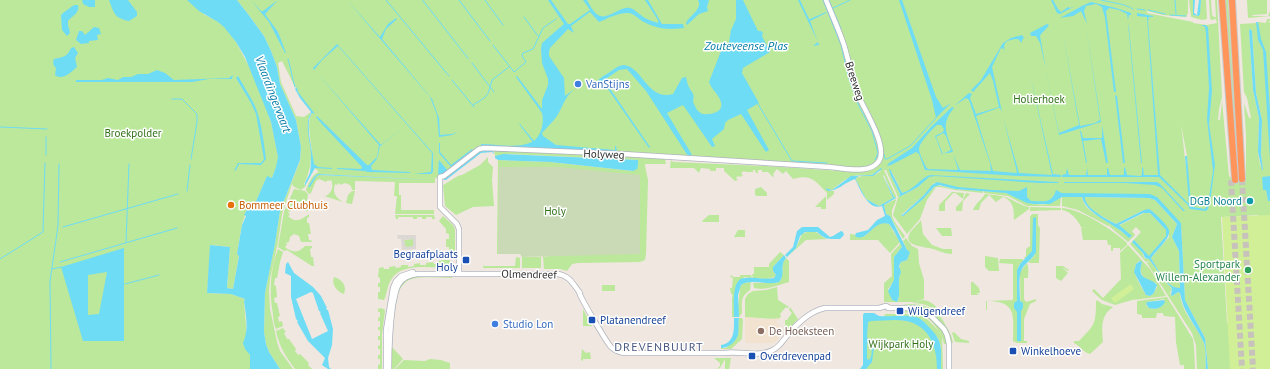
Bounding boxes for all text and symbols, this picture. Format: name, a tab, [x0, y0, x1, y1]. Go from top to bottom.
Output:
water label: Zouteveense Plas	[703, 38, 788, 53]
water label: Vlaardingervaart	[252, 53, 295, 135]
street label: Breeweg	[842, 60, 868, 102]
place label: VanStijns	[585, 77, 630, 91]
marker: VanStijns	[573, 79, 583, 89]
park label: Holierhoek	[1013, 92, 1066, 106]
park label: Broekpolder	[104, 126, 162, 140]
street label: Holyweg	[583, 146, 625, 162]
place label: DGB Noord	[1190, 194, 1242, 208]
marker: DGB Noord	[1245, 196, 1255, 206]
place label: Bommeer Clubhuis	[239, 198, 328, 212]
marker: Bommeer Clubhuis	[226, 200, 236, 210]
park label: Holy	[544, 204, 567, 218]
place label: Begraafplaats Holy	[394, 247, 459, 274]
marker: Begraafplaats Holy	[461, 255, 471, 265]
place label: Sportpark Willem-Alexander	[1156, 257, 1241, 284]
marker: Sportpark Willem-Alexander	[1243, 265, 1253, 275]
street label: Olmendreef	[501, 267, 557, 281]
place label: Wilgendreef	[908, 304, 965, 318]
marker: Wilgendreef	[895, 306, 905, 316]
place label: Platanendreef	[600, 313, 666, 327]
marker: Platanendreef	[587, 315, 597, 325]
place label: Studio Lon	[503, 317, 553, 331]
marker: Studio Lon	[490, 319, 500, 329]
place label: De Hoeksteen	[769, 324, 834, 338]
marker: De Hoeksteen	[756, 326, 766, 336]
park label: Wijkpark Holy	[869, 337, 934, 351]
district label: DREVENBUURT	[614, 339, 704, 354]
place label: Winkelhoeve	[1021, 344, 1081, 358]
marker: Winkelhoeve	[1008, 346, 1018, 356]
place label: Overdrevenpad	[760, 349, 831, 363]
marker: Overdrevenpad	[747, 351, 757, 361]

